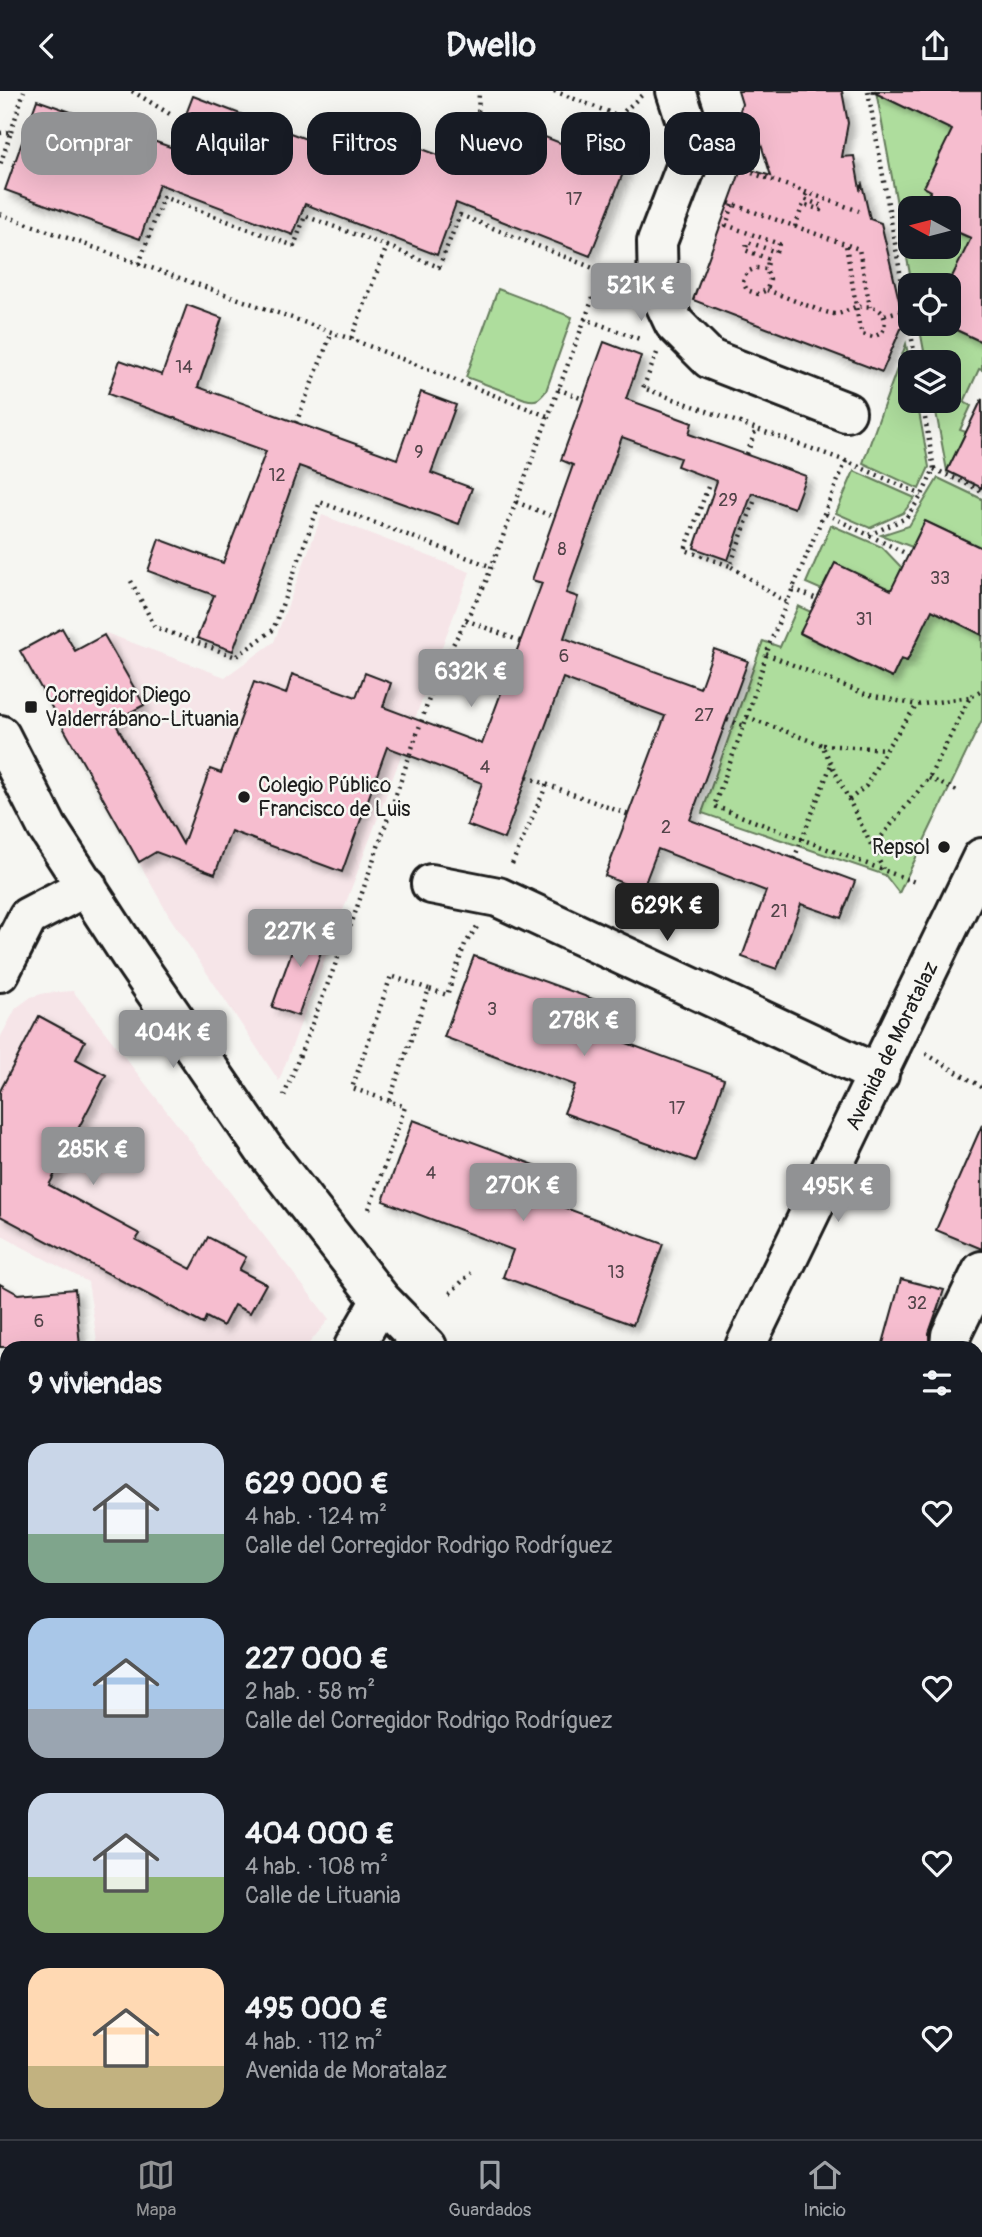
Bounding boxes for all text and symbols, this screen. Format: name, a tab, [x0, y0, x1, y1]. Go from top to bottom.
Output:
text: Dwello	[446, 26, 536, 66]
icon: back	[28, 27, 66, 65]
icon: share	[916, 27, 954, 65]
chip: Comprar	[21, 112, 157, 175]
chip: Alquilar	[171, 112, 293, 175]
chip: Filtros	[307, 112, 421, 175]
chip: Nuevo	[435, 112, 547, 175]
chip: Piso	[561, 112, 650, 175]
chip: Casa	[664, 112, 760, 175]
house number: 17	[566, 188, 583, 211]
north arrow	[898, 196, 961, 259]
map controls	[898, 196, 961, 413]
pin: 521K €	[584, 264, 698, 323]
text: 521K €	[607, 271, 675, 300]
button: locate	[898, 273, 961, 336]
button: layers	[898, 350, 961, 413]
house number: 14	[175, 356, 193, 379]
house number: 9	[414, 441, 424, 464]
house number: 12	[268, 464, 286, 487]
house number: 29	[718, 489, 738, 512]
house number: 8	[557, 538, 567, 561]
house number: 33	[930, 567, 950, 590]
house number: 31	[855, 608, 873, 631]
house number: 6	[559, 645, 569, 668]
pin: 632K €	[414, 649, 528, 709]
text: 632K €	[434, 657, 508, 686]
place label: Corregidor Diego Valderrábano-Lituania	[45, 682, 239, 733]
marker: Corregidor Diego Valderrábano-Lituania	[23, 699, 39, 715]
house number: 27	[694, 704, 714, 727]
house number: 4	[480, 756, 491, 779]
place label: Colegio Público Francisco de Luis	[258, 772, 411, 823]
marker: Colegio Público Francisco de Luis	[236, 789, 252, 805]
house number: 2	[661, 816, 671, 839]
place label: Repsol	[872, 834, 930, 861]
marker: Repsol	[936, 839, 952, 855]
pin: 629K €	[610, 883, 724, 943]
text: 629K €	[631, 891, 703, 920]
house number: 21	[770, 900, 788, 923]
pin: 227K €	[243, 909, 357, 969]
text: 227K €	[264, 917, 336, 946]
street label: Avenida de Moratalaz	[839, 957, 945, 1135]
house number: 3	[487, 998, 497, 1021]
pin: 278K €	[527, 999, 641, 1058]
text: 278K €	[549, 1006, 619, 1035]
pin: 404K €	[116, 1011, 230, 1070]
text: 404K €	[135, 1018, 211, 1047]
house number: 17	[669, 1097, 686, 1120]
pin: 285K €	[36, 1127, 150, 1187]
text: 285K €	[58, 1135, 128, 1164]
house number: 4	[426, 1162, 437, 1185]
pin: 270K €	[466, 1163, 580, 1223]
pin: 495K €	[781, 1165, 895, 1224]
text: 270K €	[486, 1171, 560, 1200]
text: 495K €	[802, 1172, 874, 1201]
house number: 13	[607, 1261, 625, 1284]
house number: 32	[907, 1292, 927, 1315]
house number: 6	[34, 1310, 44, 1333]
icon: filters	[918, 1364, 956, 1402]
text: 9 viviendas	[28, 1365, 162, 1402]
text: 629 000 €	[245, 1465, 389, 1502]
icon: home	[84, 1471, 168, 1555]
icon: heart	[918, 1494, 956, 1532]
text: 4 hab. · 124 m²	[245, 1502, 387, 1531]
text: Calle del Corregidor Rodrigo Rodríguez	[245, 1531, 613, 1560]
text: 227 000 €	[245, 1640, 389, 1677]
icon: home	[84, 1646, 168, 1730]
icon: heart	[918, 1669, 956, 1707]
text: 2 hab. · 58 m²	[245, 1677, 375, 1706]
text: Calle del Corregidor Rodrigo Rodríguez	[245, 1706, 613, 1735]
text: 404 000 €	[245, 1815, 395, 1852]
icon: home	[84, 1821, 168, 1905]
icon: heart	[918, 1844, 956, 1882]
text: 4 hab. · 108 m²	[245, 1852, 388, 1881]
text: Calle de Lituania	[245, 1881, 401, 1910]
text: 495 000 €	[245, 1990, 388, 2027]
icon: home	[84, 1996, 168, 2080]
icon: heart	[918, 2019, 956, 2057]
text: 4 hab. · 112 m²	[245, 2027, 383, 2056]
text: Avenida de Moratalaz	[245, 2056, 447, 2085]
tab: Mapa	[136, 2156, 176, 2222]
tab: Guardados	[448, 2156, 531, 2222]
tab: Inicio	[803, 2156, 846, 2222]

